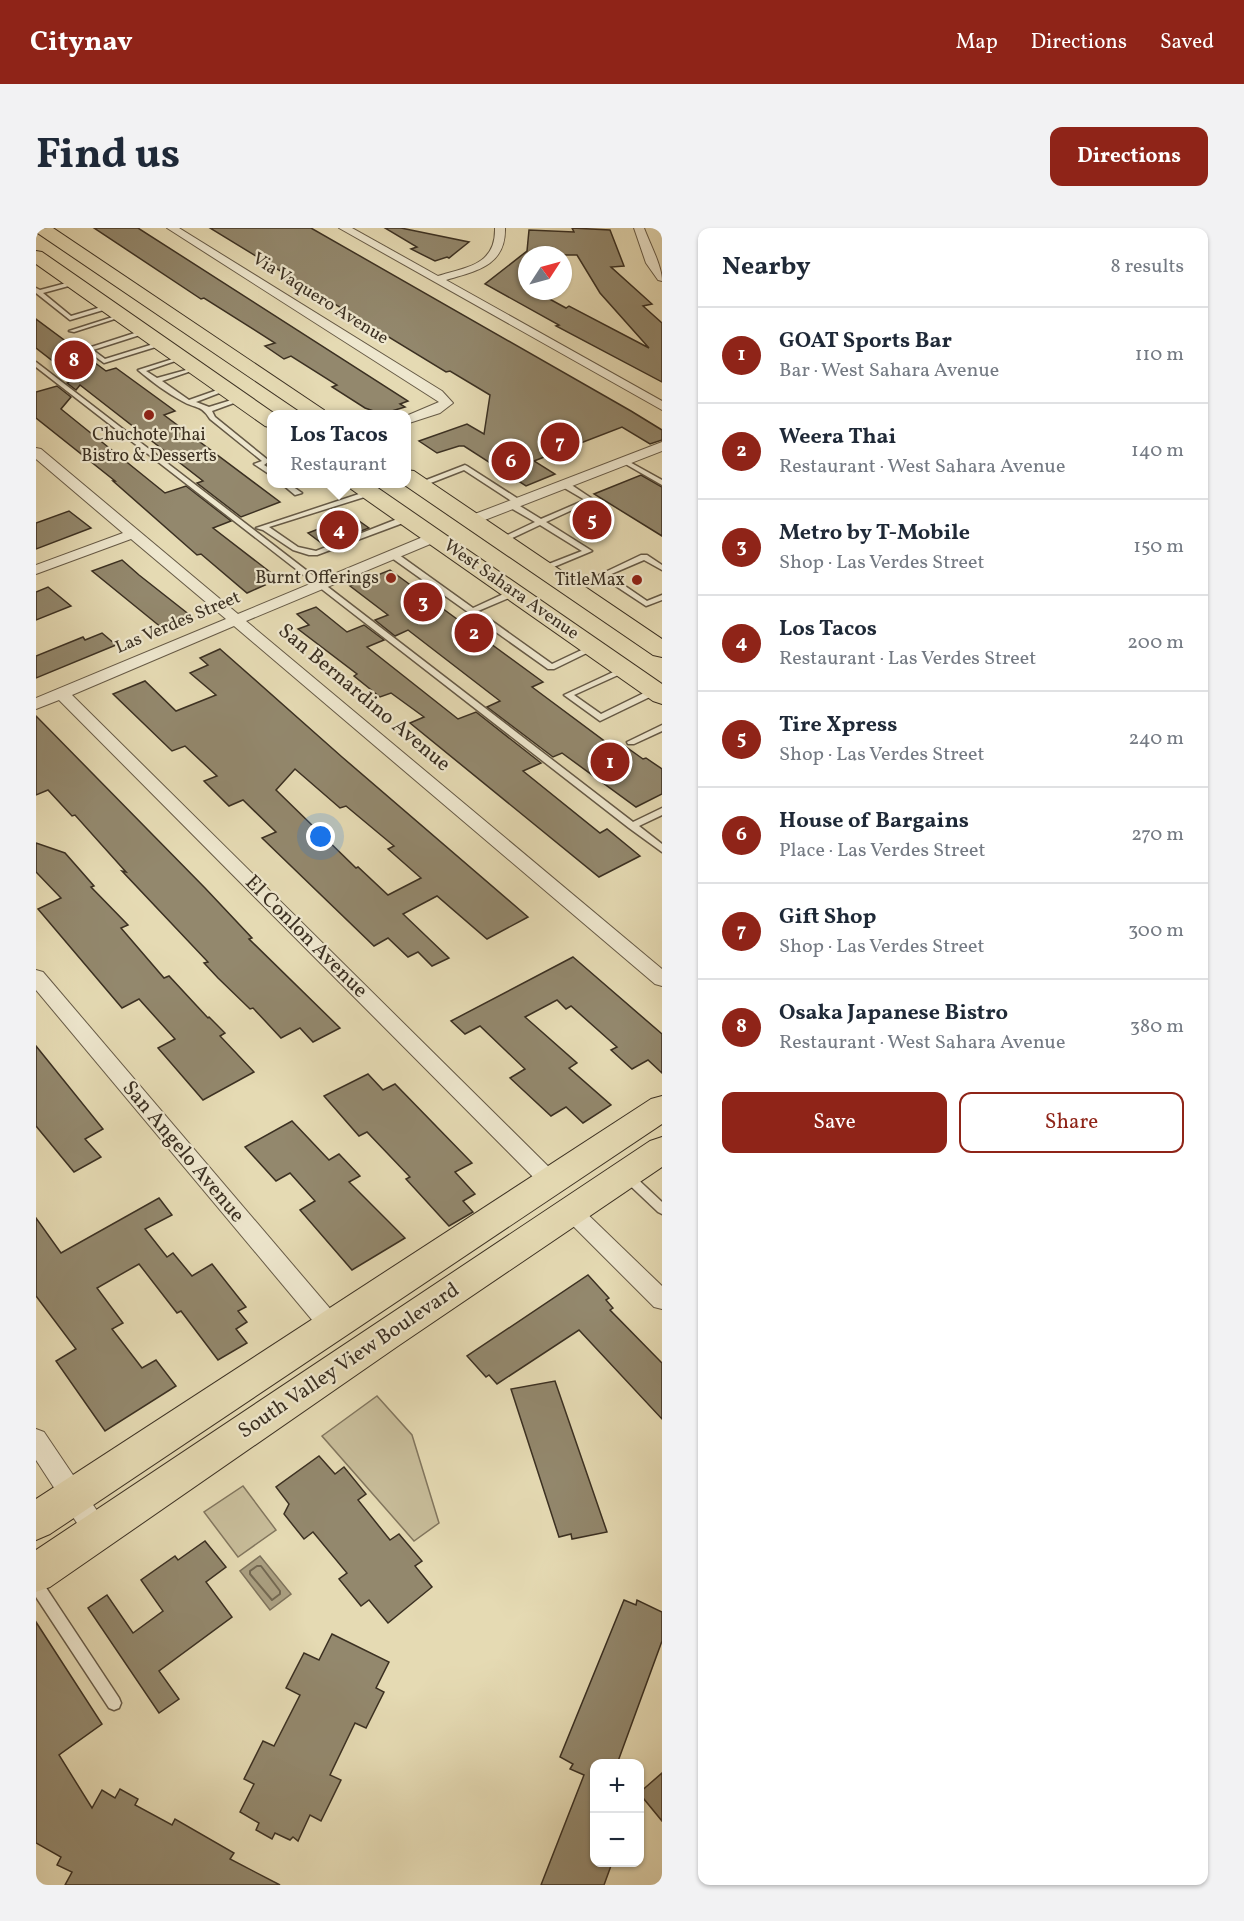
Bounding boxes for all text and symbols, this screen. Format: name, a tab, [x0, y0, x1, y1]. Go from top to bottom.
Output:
text: Citynav	[30, 23, 133, 62]
text: Map	[956, 28, 998, 57]
text: Directions	[1031, 28, 1127, 57]
text: Saved	[1160, 28, 1214, 57]
text: Find us	[36, 127, 180, 186]
button: Directions	[1050, 127, 1208, 186]
north arrow	[518, 246, 572, 300]
street label: Via Vaquero Avenue	[247, 247, 393, 351]
text: Nearby	[722, 249, 811, 285]
text: 8 results	[1111, 253, 1184, 281]
text: GOAT Sports Bar	[779, 326, 952, 357]
pin: 8	[54, 338, 93, 382]
text: 1	[737, 341, 746, 369]
text: 110 m	[1135, 341, 1184, 369]
text: Bar · West Sahara Avenue	[779, 357, 999, 385]
marker: Chuchote Thai Bistro & Desserts	[142, 408, 156, 422]
popup	[267, 410, 411, 488]
text: Los Tacos	[290, 420, 388, 451]
pin: 7	[540, 420, 580, 464]
text: Weera Thai	[779, 422, 896, 453]
place label: Chuchote Thai Bistro & Desserts	[81, 423, 217, 469]
text: 2	[736, 437, 747, 465]
text: 140 m	[1131, 437, 1184, 465]
pin: 6	[492, 438, 530, 484]
text: Restaurant	[290, 451, 387, 479]
text: Restaurant · West Sahara Avenue	[779, 453, 1065, 481]
pin: 5	[572, 498, 612, 542]
pin: 4	[320, 508, 358, 552]
text: Metro by T-Mobile	[779, 518, 970, 549]
text: 3	[736, 533, 747, 561]
text: 150 m	[1133, 533, 1184, 561]
street label: West Sahara Avenue	[438, 534, 584, 646]
text: Shop · Las Verdes Street	[779, 549, 985, 577]
place label: Burnt Offerings	[255, 566, 379, 591]
place label: TitleMax	[555, 568, 625, 593]
marker: Burnt Offerings	[384, 571, 398, 585]
marker: TitleMax	[630, 573, 644, 587]
pin: 3	[404, 580, 442, 625]
street label: Las Verdes Street	[112, 585, 244, 661]
pin: 2	[454, 610, 494, 656]
text: Los Tacos	[779, 614, 877, 645]
street label: San Bernardino Avenue	[271, 617, 457, 779]
text: 4	[735, 629, 748, 657]
text: 200 m	[1127, 629, 1184, 657]
text: Restaurant · Las Verdes Street	[779, 645, 1036, 673]
text: Tire Xpress	[779, 710, 897, 741]
text: 5	[737, 725, 746, 753]
text: 240 m	[1129, 725, 1184, 753]
pin: 1	[590, 740, 630, 784]
text: Shop · Las Verdes Street	[779, 741, 985, 769]
text: House of Bargains	[779, 806, 969, 837]
text: 6	[736, 821, 747, 849]
text: 270 m	[1131, 821, 1184, 849]
your location	[306, 822, 335, 851]
text: Place · Las Verdes Street	[779, 837, 985, 865]
street label: El Conlon Avenue	[238, 869, 374, 1005]
text: Gift Shop	[779, 902, 876, 933]
text: 7	[737, 917, 746, 945]
text: 300 m	[1128, 917, 1184, 945]
text: Shop · Las Verdes Street	[779, 933, 985, 961]
text: Osaka Japanese Bistro	[779, 998, 1008, 1029]
text: 8	[736, 1013, 747, 1041]
text: 380 m	[1130, 1013, 1184, 1041]
text: Restaurant · West Sahara Avenue	[779, 1029, 1065, 1057]
street label: San Angelo Avenue	[115, 1075, 251, 1229]
button: Save	[722, 1092, 947, 1153]
button: Share	[959, 1092, 1184, 1153]
street label: South Valley View Boulevard	[233, 1276, 465, 1446]
map controls	[590, 1759, 644, 1867]
button: +	[590, 1759, 644, 1813]
button: −	[590, 1813, 644, 1867]

